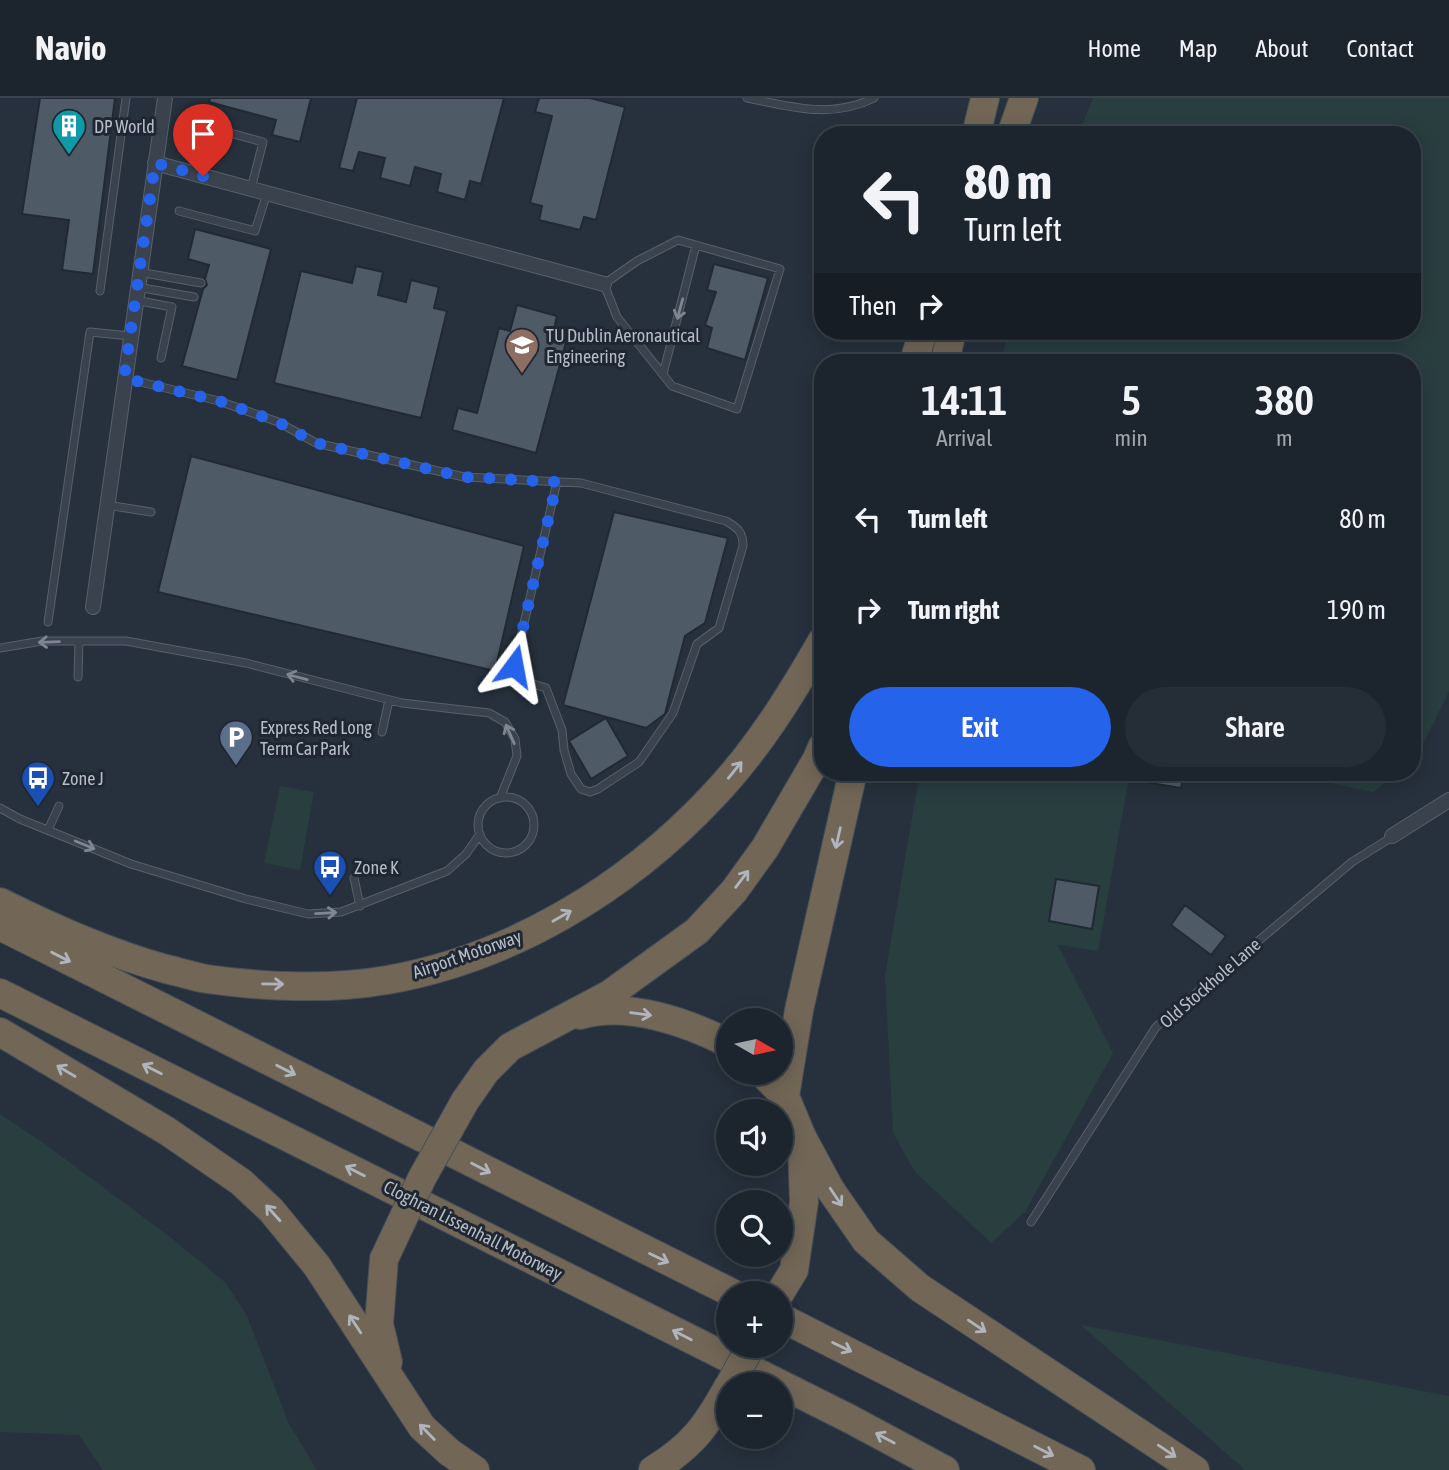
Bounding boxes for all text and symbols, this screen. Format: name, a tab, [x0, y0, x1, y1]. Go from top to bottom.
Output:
text: Navio	[35, 29, 107, 67]
text: Home	[1087, 35, 1141, 62]
text: Map	[1179, 35, 1217, 62]
text: About	[1255, 35, 1308, 62]
text: Contact	[1346, 35, 1414, 62]
pin	[173, 104, 233, 176]
building icon: DP World	[50, 107, 88, 156]
icon: arrive	[184, 115, 222, 153]
place label: DP World	[94, 116, 155, 137]
text: 80 m	[964, 153, 1052, 209]
icon: left	[849, 154, 940, 245]
text: Turn left	[964, 211, 1062, 248]
icon: right	[911, 287, 949, 325]
text: Then	[849, 291, 897, 321]
one-way arrow	[673, 297, 686, 320]
place label: TU Dublin Aeronautical Engineering	[546, 325, 700, 367]
school or university icon: TU Dublin Aeronautical Engineering	[503, 326, 541, 375]
text: 14:11	[921, 376, 1008, 424]
text: 5	[1121, 376, 1141, 424]
text: 380	[1255, 376, 1314, 424]
text: Arrival	[936, 425, 992, 451]
text: min	[1115, 425, 1148, 451]
text: m	[1276, 425, 1293, 451]
icon: left	[849, 500, 887, 538]
text: Turn left	[908, 504, 988, 534]
text: 80 m	[1339, 504, 1386, 534]
icon: right	[849, 591, 887, 629]
text: Turn right	[908, 595, 999, 625]
text: 190 m	[1327, 595, 1386, 625]
position arrow	[477, 629, 551, 703]
one-way arrow	[37, 635, 60, 648]
one-way arrow	[286, 670, 309, 683]
button: Exit	[849, 687, 1111, 767]
button: Share	[1125, 687, 1386, 767]
place label: Express Red Long Term Car Park	[260, 717, 372, 759]
parking icon: Express Red Long Term Car Park	[217, 718, 255, 767]
one-way arrow	[503, 724, 516, 745]
bus stop icon: Zone J	[19, 759, 57, 808]
one-way arrow	[727, 762, 743, 780]
place label: Zone J	[62, 768, 104, 789]
one-way arrow	[831, 826, 845, 849]
one-way arrow	[73, 839, 95, 852]
bus stop icon: Zone K	[311, 848, 349, 897]
place label: Zone K	[354, 857, 399, 878]
one-way arrow	[735, 870, 749, 889]
one-way arrow	[314, 907, 337, 920]
one-way arrow	[551, 909, 572, 922]
street label: Airport Motorway	[410, 926, 524, 982]
street label: Old Stockhole Lane	[1155, 934, 1265, 1032]
one-way arrow	[50, 950, 71, 964]
one-way arrow	[262, 978, 285, 991]
one-way arrow	[629, 1008, 652, 1021]
north arrow	[716, 1008, 793, 1085]
map controls	[716, 1008, 793, 1449]
one-way arrow	[142, 1061, 163, 1075]
one-way arrow	[57, 1064, 77, 1078]
one-way arrow	[275, 1064, 296, 1078]
button: sound	[716, 1099, 793, 1176]
one-way arrow	[470, 1162, 491, 1176]
one-way arrow	[345, 1163, 366, 1177]
street label: Cloghran Lissenhall Motorway	[380, 1176, 566, 1284]
one-way arrow	[828, 1187, 843, 1206]
button: search	[716, 1190, 793, 1267]
one-way arrow	[265, 1205, 281, 1223]
one-way arrow	[648, 1251, 669, 1265]
button: +	[716, 1281, 793, 1358]
one-way arrow	[348, 1315, 362, 1335]
one-way arrow	[967, 1318, 986, 1333]
one-way arrow	[672, 1327, 693, 1341]
one-way arrow	[831, 1341, 852, 1355]
button: −	[716, 1372, 793, 1449]
one-way arrow	[419, 1423, 436, 1440]
one-way arrow	[875, 1431, 895, 1445]
one-way arrow	[1033, 1444, 1054, 1458]
one-way arrow	[1156, 1444, 1176, 1458]

